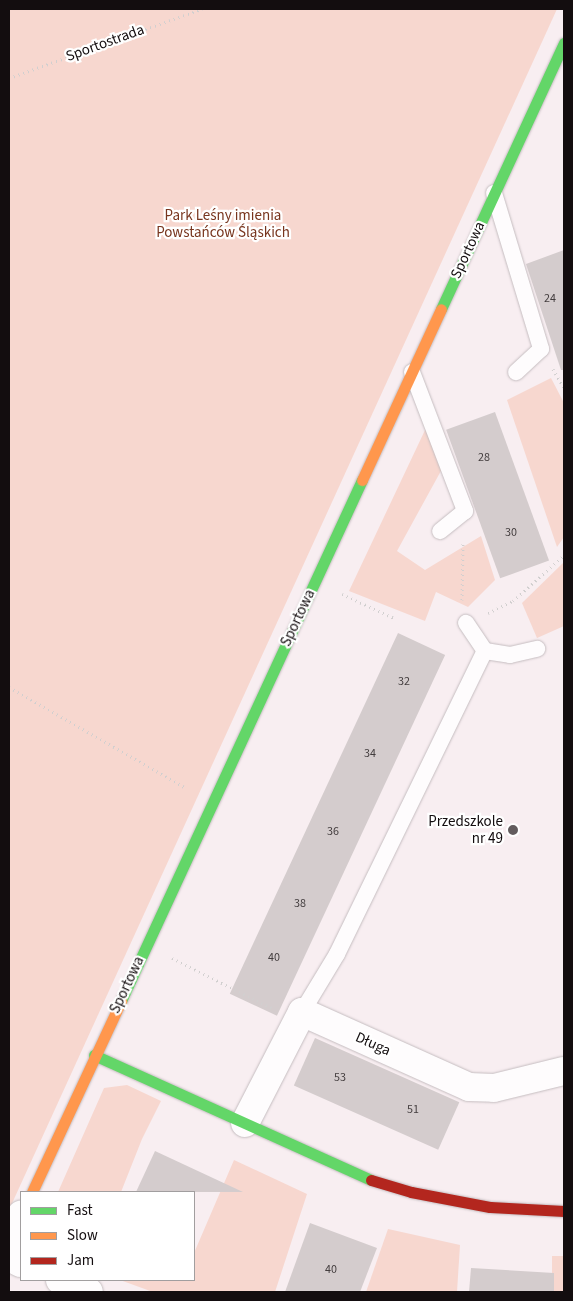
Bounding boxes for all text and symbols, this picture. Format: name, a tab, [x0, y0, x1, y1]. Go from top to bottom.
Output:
street label: Sportostrada	[63, 21, 147, 65]
park label: Park Leśny imienia Powstańców Śląskich	[156, 206, 290, 241]
street label: Sportowa	[447, 219, 489, 281]
house number: 24	[544, 292, 556, 306]
house number: 28	[478, 451, 490, 465]
house number: 30	[505, 526, 517, 540]
street label: Sportowa	[277, 587, 319, 649]
house number: 32	[398, 675, 410, 689]
house number: 34	[364, 747, 376, 761]
place label: Przedszkole nr 49	[428, 812, 503, 847]
marker: Przedszkole nr 49	[507, 824, 519, 836]
house number: 36	[327, 825, 339, 839]
house number: 38	[294, 897, 306, 911]
house number: 40	[268, 951, 280, 965]
street label: Sportowa	[106, 954, 148, 1016]
street label: Długa	[353, 1028, 393, 1060]
house number: 53	[334, 1071, 346, 1085]
house number: 51	[407, 1103, 419, 1117]
legend	[20, 1191, 195, 1281]
text: Fast	[67, 1200, 93, 1221]
text: Slow	[67, 1225, 98, 1246]
text: Jam	[67, 1250, 94, 1271]
house number: 40	[325, 1263, 337, 1277]

